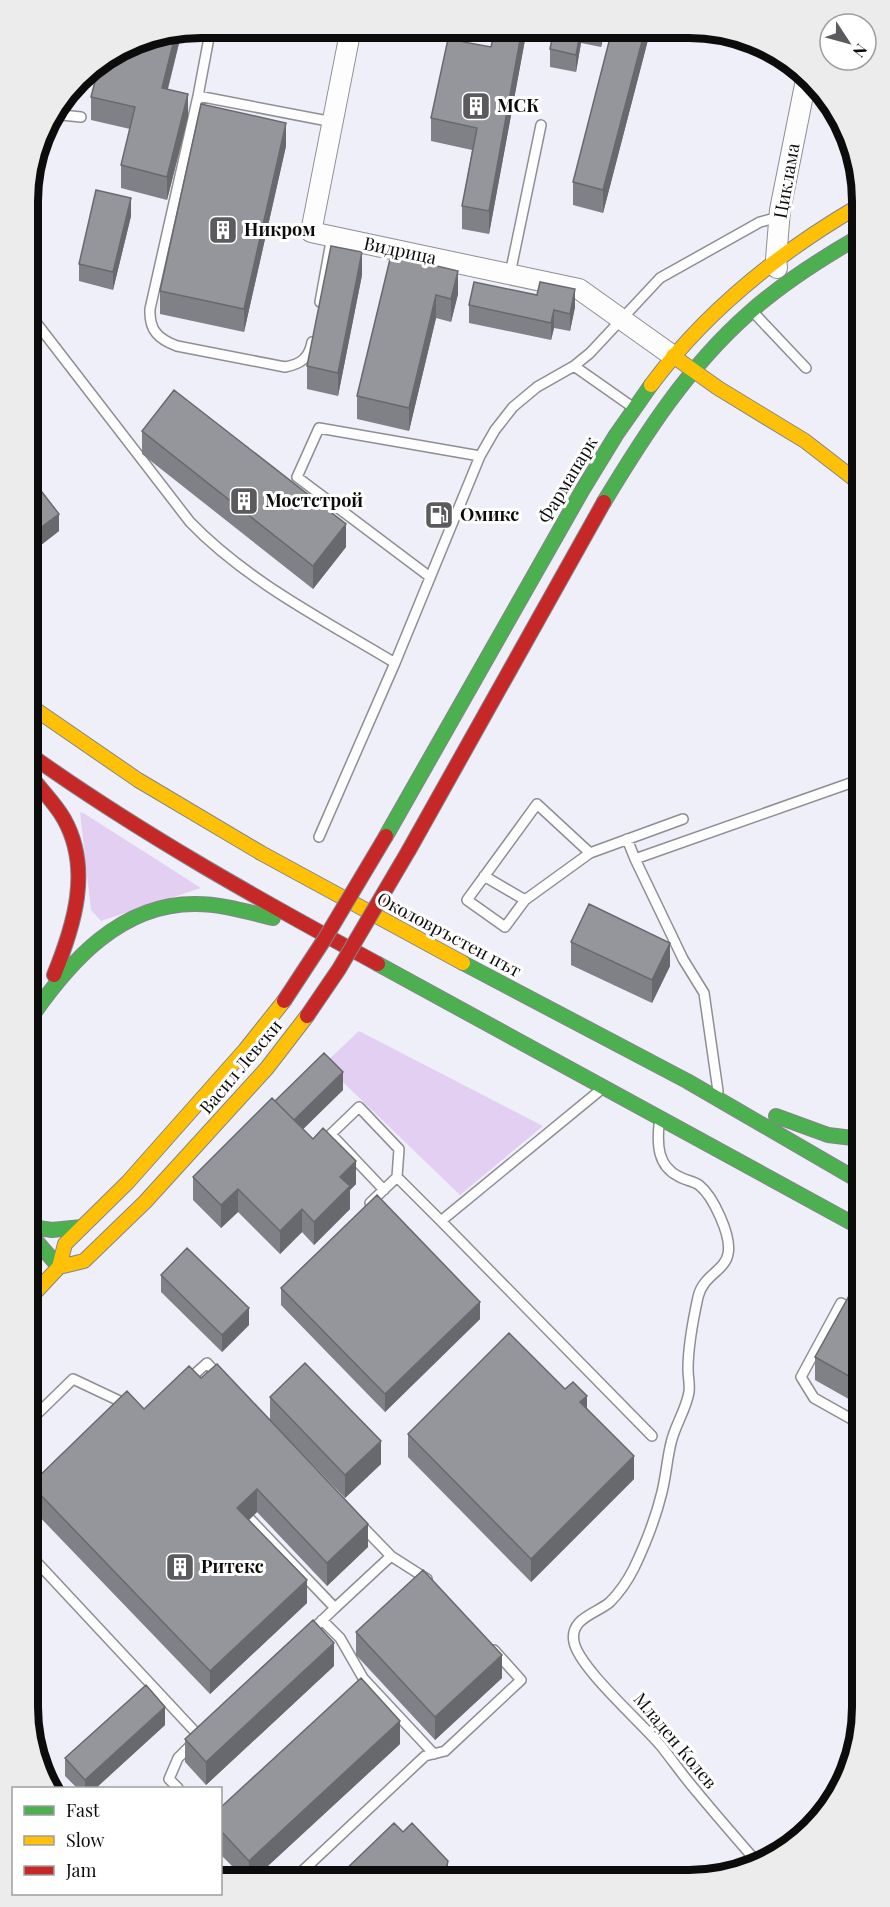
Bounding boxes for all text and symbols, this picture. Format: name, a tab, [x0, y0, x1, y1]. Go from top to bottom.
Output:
north arrow	[818, 12, 878, 72]
text: N	[848, 40, 872, 62]
building icon: МСК	[460, 90, 492, 122]
place label: МСК	[497, 93, 539, 117]
street label: Циклама	[768, 141, 804, 220]
building icon: Никром	[207, 214, 239, 246]
place label: Никром	[244, 217, 316, 241]
street label: Видрица	[362, 231, 439, 269]
street label: Фармапарк	[532, 432, 602, 527]
building icon: Мостстрой	[228, 485, 260, 517]
place label: Мостстрой	[265, 488, 363, 512]
fuel station icon: Омикс	[423, 499, 455, 531]
place label: Омикс	[460, 502, 519, 526]
street label: Околовръстен път	[373, 886, 526, 982]
street label: Васил Левски	[194, 1014, 287, 1119]
building icon: Ритекс	[164, 1551, 196, 1583]
place label: Ритекс	[201, 1554, 264, 1578]
street label: Младен Колев	[629, 1687, 723, 1794]
legend	[12, 1787, 222, 1895]
text: Fast	[66, 1798, 100, 1822]
text: Slow	[66, 1828, 104, 1852]
text: Jam	[65, 1858, 96, 1882]

